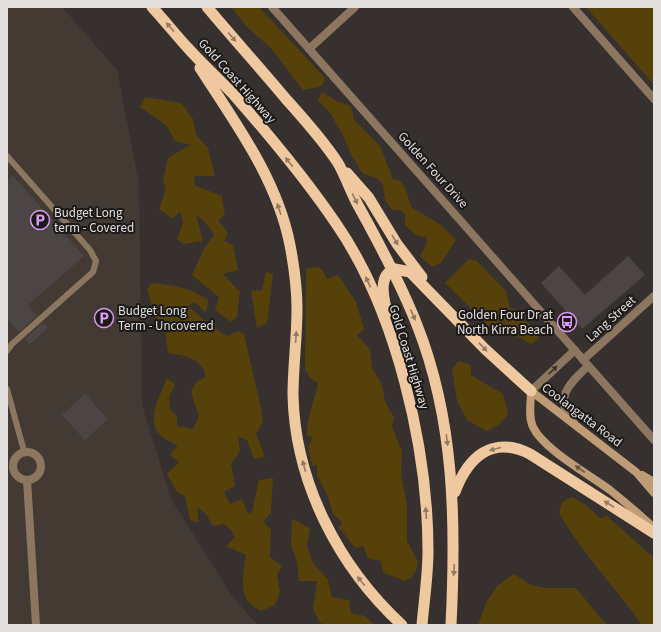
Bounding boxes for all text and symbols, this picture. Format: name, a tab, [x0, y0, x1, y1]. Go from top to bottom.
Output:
one-way arrow	[165, 22, 174, 33]
one-way arrow	[228, 31, 237, 42]
street label: Gold Coast Highway	[194, 35, 280, 127]
street label: Golden Four Drive	[394, 128, 472, 212]
one-way arrow	[285, 156, 294, 167]
one-way arrow	[352, 193, 358, 205]
one-way arrow	[276, 202, 282, 214]
place label: Budget Long term - Covered	[54, 204, 134, 237]
parking icon: Budget Long term - Covered	[29, 209, 51, 231]
one-way arrow	[391, 234, 399, 245]
one-way arrow	[365, 276, 371, 287]
street label: Lang Street	[582, 291, 640, 346]
place label: Budget Long Term - Uncovered	[118, 302, 214, 335]
street label: Gold Coast Highway	[385, 303, 433, 411]
place label: Golden Four Dr at North Kirra Beach	[457, 306, 554, 339]
parking icon: Budget Long Term - Uncovered	[93, 307, 115, 329]
one-way arrow	[410, 310, 416, 321]
bus stop icon: Golden Four Dr at North Kirra Beach	[556, 311, 578, 333]
one-way arrow	[292, 331, 299, 343]
one-way arrow	[478, 342, 488, 352]
one-way arrow	[548, 365, 558, 375]
street label: Coolangatta Road	[538, 379, 626, 451]
one-way arrow	[444, 434, 450, 446]
one-way arrow	[489, 446, 501, 452]
one-way arrow	[301, 459, 307, 471]
one-way arrow	[575, 465, 585, 473]
one-way arrow	[604, 500, 614, 508]
one-way arrow	[423, 506, 429, 519]
one-way arrow	[450, 564, 457, 576]
one-way arrow	[357, 576, 366, 587]

